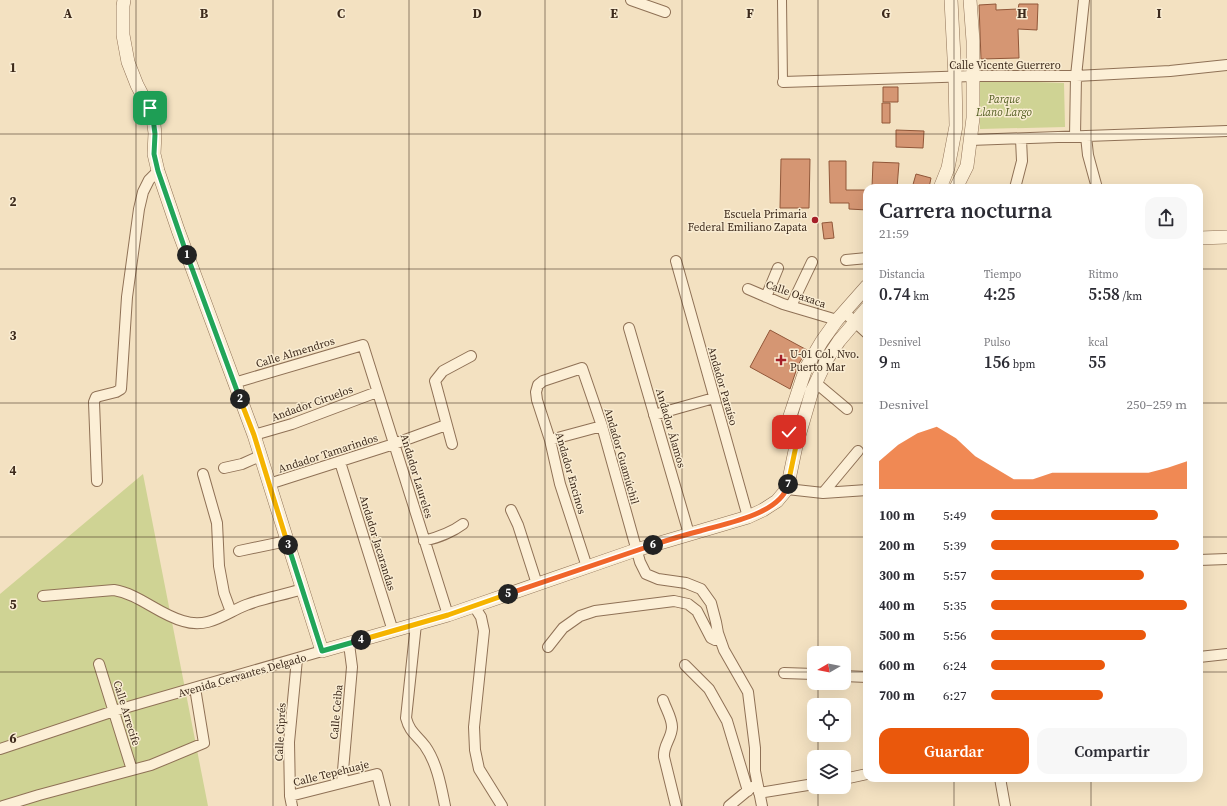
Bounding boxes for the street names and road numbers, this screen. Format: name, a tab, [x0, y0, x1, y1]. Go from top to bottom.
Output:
street label: Calle Vicente Guerrero	[949, 58, 1061, 73]
street label: Calle Oaxaca	[764, 277, 828, 312]
street label: Calle Almendros	[254, 333, 337, 372]
street label: Andador Paraíso	[704, 345, 741, 427]
street label: Andador Ciruelos	[269, 382, 355, 425]
street label: Andador Álamos	[652, 387, 689, 470]
street label: Andador Guamúchil	[601, 406, 642, 506]
street label: Andador Tamarindos	[276, 430, 380, 477]
street label: Andador Encinos	[552, 430, 589, 516]
street label: Andador Laureles	[397, 432, 437, 520]
street label: Andador Jacarandas	[356, 494, 399, 593]
street label: Avenida Cervantes Delgado	[176, 650, 308, 701]
street label: Calle Arrecife	[110, 679, 144, 748]
street label: Calle Ceiba	[327, 684, 346, 740]
street label: Calle Ciprés	[271, 702, 290, 762]
street label: Calle Tepehuaje	[292, 757, 371, 790]

